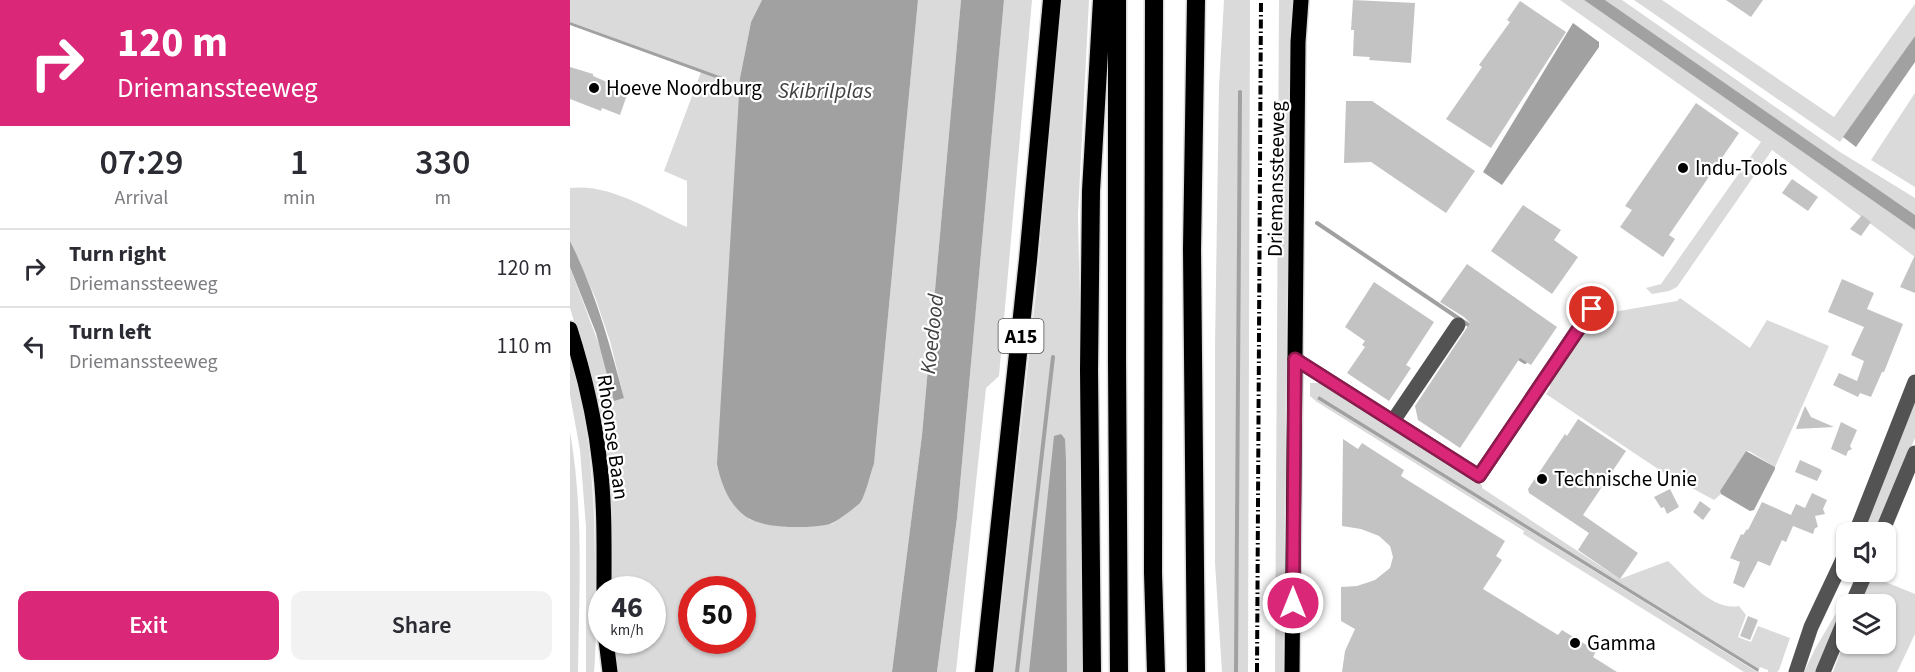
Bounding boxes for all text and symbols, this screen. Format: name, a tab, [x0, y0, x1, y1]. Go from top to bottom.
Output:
text: 120 m	[117, 13, 228, 73]
icon: right	[18, 24, 96, 102]
text: Driemanssteeweg	[117, 69, 318, 108]
place label: Hoeve Noordburg	[606, 73, 762, 103]
water label: Skibrilplas	[778, 75, 872, 107]
marker: Hoeve Noordburg	[587, 81, 601, 95]
street label: Driemanssteeweg	[1260, 100, 1292, 257]
text: 07:29	[100, 137, 183, 188]
text: 1	[290, 137, 308, 188]
text: 330	[415, 137, 470, 188]
place label: Indu-Tools	[1695, 153, 1788, 183]
marker: Indu-Tools	[1676, 161, 1690, 175]
text: Arrival	[115, 184, 168, 212]
text: min	[283, 184, 315, 212]
text: m	[434, 184, 451, 212]
text: Turn right	[69, 238, 166, 270]
icon: right	[18, 252, 51, 285]
text: 120 m	[497, 252, 552, 284]
text: Driemanssteeweg	[69, 270, 218, 298]
pin	[1566, 283, 1617, 334]
water label: Koedood	[912, 291, 952, 376]
icon: arrive	[1575, 292, 1608, 325]
text: Turn left	[69, 316, 151, 348]
road number: A15	[998, 319, 1044, 353]
icon: left	[18, 330, 51, 363]
text: 110 m	[497, 330, 552, 362]
text: Driemanssteeweg	[69, 348, 218, 376]
street label: Rhoonse Baan	[589, 373, 637, 501]
place label: Technische Unie	[1554, 464, 1697, 494]
marker: Technische Unie	[1535, 472, 1549, 486]
map controls	[1836, 522, 1896, 654]
button: sound	[1836, 522, 1896, 582]
position arrow	[1261, 571, 1325, 635]
speed limit sign: 50	[678, 576, 756, 654]
text: 46	[611, 586, 643, 629]
button: Exit	[18, 591, 279, 660]
button: Share	[291, 591, 552, 660]
button: layers	[1836, 594, 1896, 654]
text: km/h	[610, 620, 644, 641]
place label: Gamma	[1587, 628, 1656, 658]
marker: Gamma	[1568, 636, 1582, 650]

